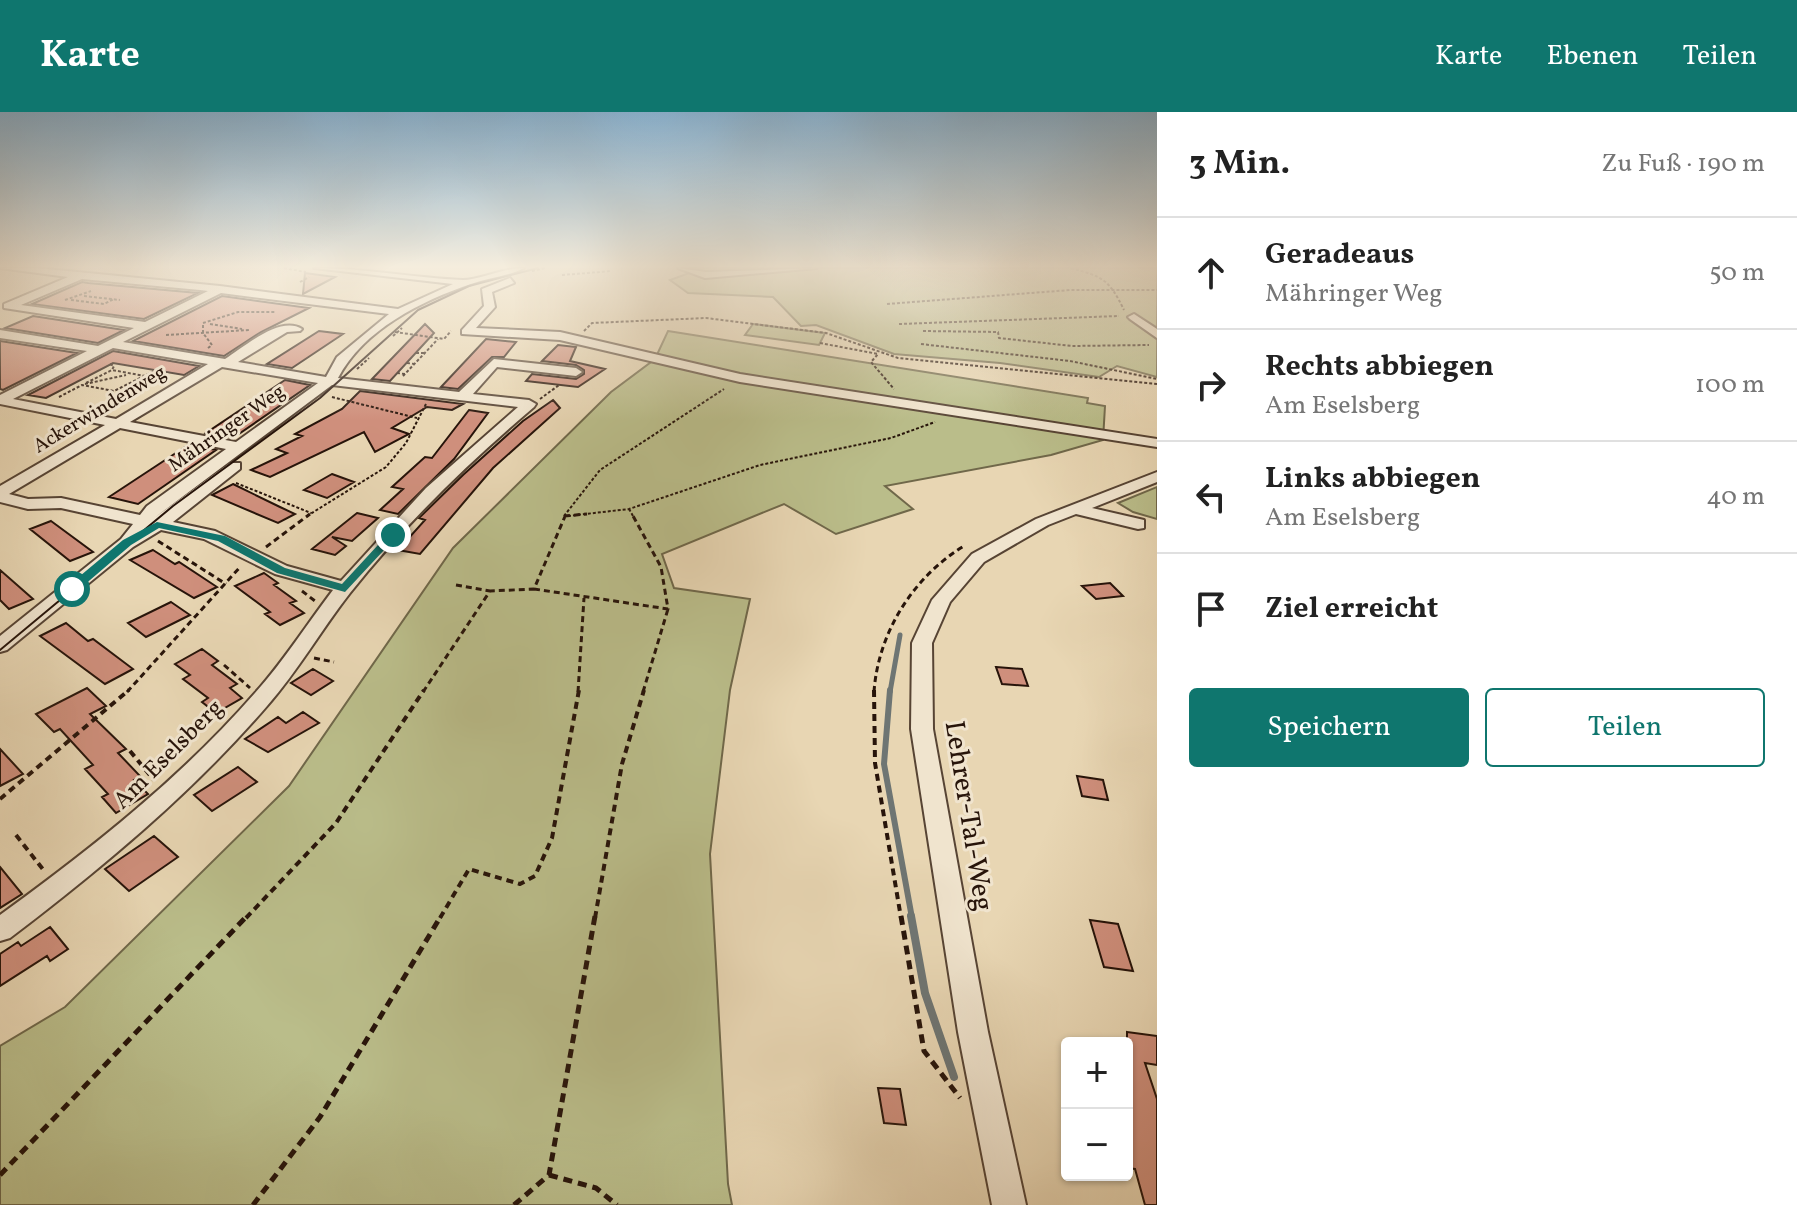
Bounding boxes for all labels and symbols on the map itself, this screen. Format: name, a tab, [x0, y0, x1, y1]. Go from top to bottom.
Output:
street label: Ackerwindenweg	[28, 359, 172, 461]
street label: Mähringer Weg	[163, 378, 291, 480]
route end	[375, 517, 411, 553]
route start	[54, 571, 90, 607]
street label: Am Eselsberg	[106, 692, 232, 818]
street label: Lehrer-Tal-Weg	[934, 718, 1002, 914]

